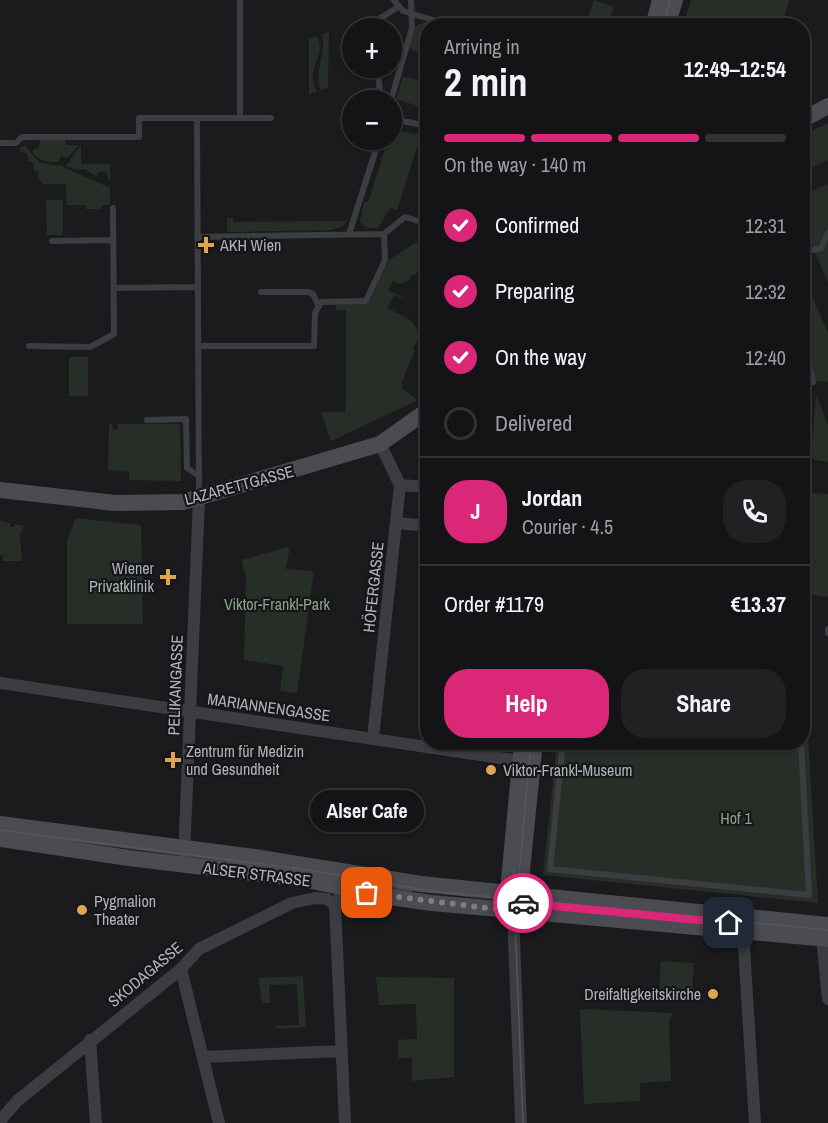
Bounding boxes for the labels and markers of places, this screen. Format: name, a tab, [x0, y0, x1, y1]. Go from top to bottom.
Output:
place label: AKH Wien	[219, 234, 281, 256]
marker: AKH Wien	[197, 236, 215, 254]
place label: Wiener Privatklinik	[89, 557, 155, 597]
marker: Wiener Privatklinik	[159, 568, 177, 586]
place label: Zentrum für Medizin und Gesundheit	[186, 740, 304, 780]
marker: Zentrum für Medizin und Gesundheit	[164, 751, 182, 769]
place label: Viktor-Frankl-Museum	[503, 759, 633, 781]
marker: Viktor-Frankl-Museum	[484, 763, 498, 777]
callout: Alser Cafe	[310, 791, 424, 833]
pin	[341, 867, 392, 918]
place label: Pygmalion Theater	[94, 890, 156, 930]
pin	[703, 897, 754, 948]
marker: Pygmalion Theater	[75, 903, 89, 917]
place label: Dreifaltigkeitskirche	[584, 983, 701, 1005]
marker: Dreifaltigkeitskirche	[706, 987, 720, 1001]

